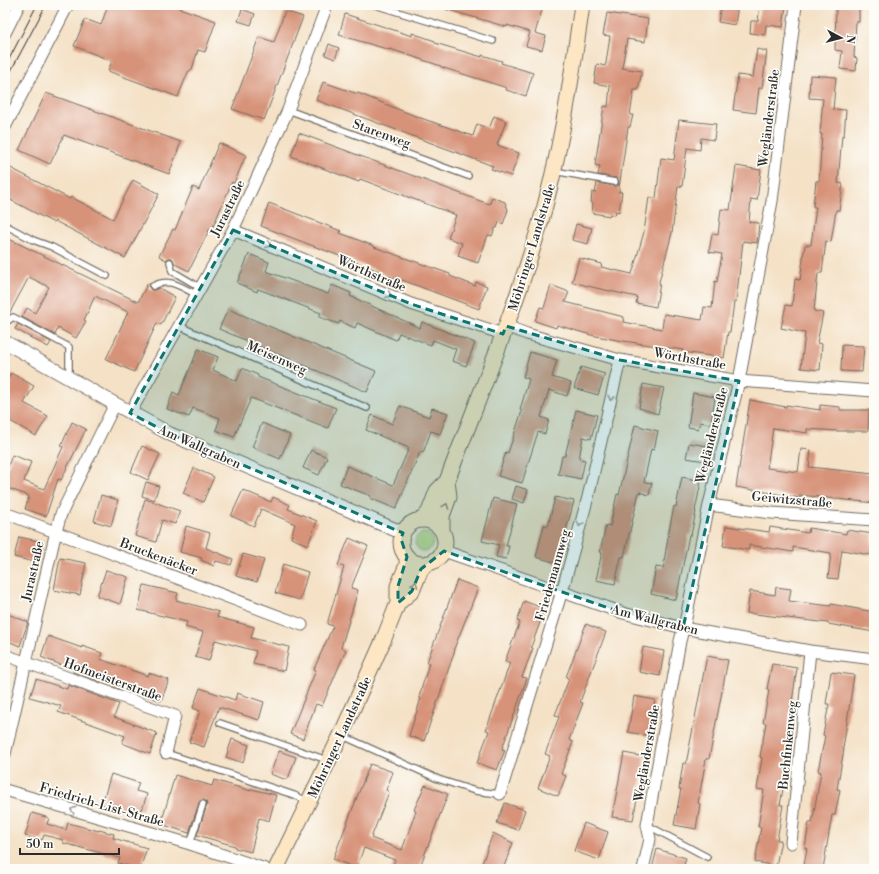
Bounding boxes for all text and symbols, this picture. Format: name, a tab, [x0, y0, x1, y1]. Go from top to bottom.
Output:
north arrow	[821, 18, 861, 58]
text: N	[842, 34, 857, 45]
street label: Wegländerstraße	[755, 68, 783, 169]
street label: Starenweg	[350, 116, 413, 152]
street label: Jurastraße	[207, 177, 249, 240]
street label: Möhringer Landstraße	[505, 181, 559, 313]
one-way arrow	[265, 240, 273, 248]
street label: Wörthstraße	[334, 252, 409, 296]
one-way arrow	[385, 290, 393, 298]
street label: Meisenweg	[244, 337, 310, 378]
street label: Wörthstraße	[651, 345, 728, 373]
street label: Wegländerstraße	[692, 385, 732, 486]
one-way arrow	[608, 395, 616, 401]
street label: Am Wallgraben	[155, 421, 244, 472]
street label: Geiwitzstraße	[751, 489, 833, 512]
one-way arrow	[441, 502, 449, 509]
one-way arrow	[577, 521, 585, 528]
street label: Friedemannweg	[532, 527, 574, 623]
street label: Bruckenäcker	[117, 534, 200, 579]
street label: Jurastraße	[18, 539, 48, 604]
one-way arrow	[410, 581, 418, 589]
street label: Am Wallgraben	[609, 601, 700, 639]
street label: Hofmeisterstraße	[61, 655, 164, 705]
street label: Möhringer Landstraße	[305, 674, 375, 801]
street label: Buchfinkenweg	[775, 699, 801, 792]
street label: Wegländerstraße	[630, 703, 663, 804]
street label: Friedrich-List-Straße	[38, 780, 166, 831]
one-way arrow	[70, 806, 77, 815]
scale bar	[20, 830, 119, 856]
text: 50 m	[26, 837, 54, 852]

